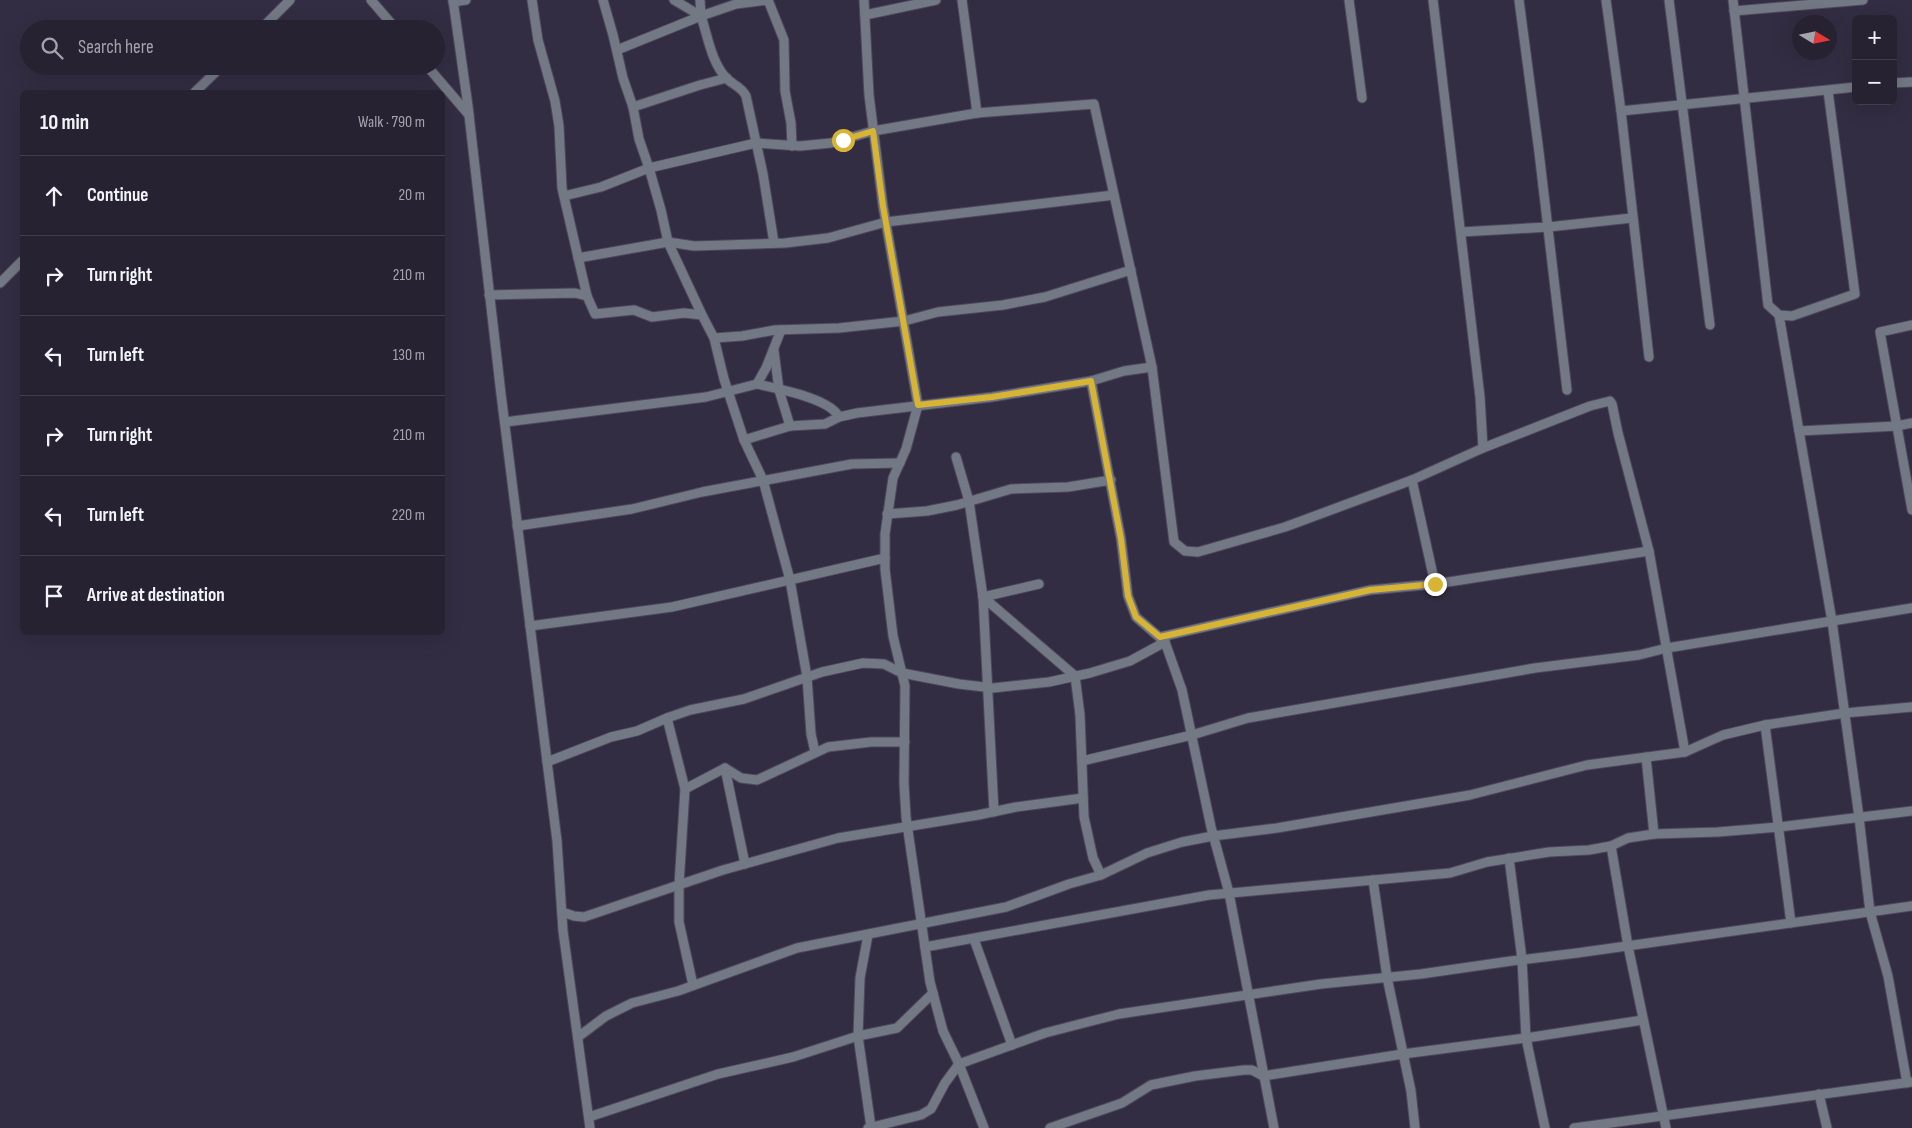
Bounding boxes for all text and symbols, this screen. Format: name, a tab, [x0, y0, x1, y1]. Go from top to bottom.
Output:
north arrow	[1792, 15, 1837, 60]
map controls	[1852, 15, 1897, 105]
button: +	[1852, 15, 1897, 60]
search box	[20, 20, 445, 75]
icon: search	[38, 34, 66, 62]
text: Search here	[78, 36, 154, 59]
button: −	[1852, 60, 1897, 105]
text: 10 min	[40, 110, 89, 135]
text: Walk · 790 m	[358, 113, 425, 132]
route start	[832, 129, 855, 152]
icon: ahead	[40, 182, 68, 210]
text: Continue	[87, 184, 148, 207]
text: 20 m	[398, 186, 425, 205]
icon: right	[40, 262, 68, 290]
text: Turn right	[87, 264, 152, 287]
text: 210 m	[393, 266, 425, 285]
icon: left	[40, 342, 68, 370]
text: Turn left	[87, 344, 144, 367]
text: 130 m	[393, 346, 425, 365]
icon: right	[40, 422, 68, 450]
text: Turn right	[87, 424, 152, 447]
text: 210 m	[393, 426, 425, 445]
icon: left	[40, 502, 68, 530]
text: Turn left	[87, 504, 144, 527]
text: 220 m	[392, 506, 425, 525]
route end	[1424, 573, 1447, 596]
icon: arrive	[40, 582, 68, 610]
text: Arrive at destination	[87, 584, 225, 607]

